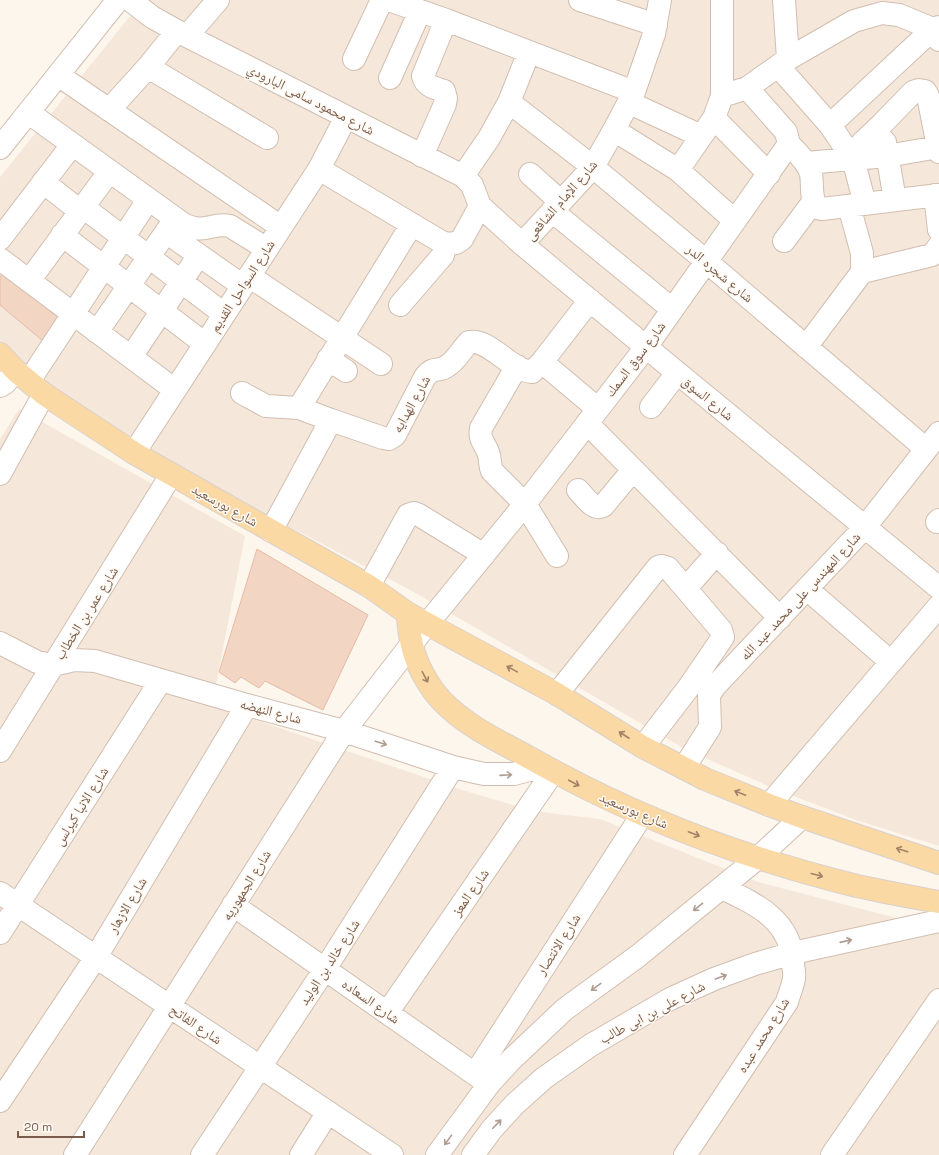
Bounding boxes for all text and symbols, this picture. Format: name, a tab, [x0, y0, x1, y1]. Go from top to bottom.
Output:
street label: شارع محمود سامى البارودي	[243, 59, 378, 141]
street label: شارع الإمام الشافعى	[521, 156, 602, 245]
street label: شارع السواحل القديم	[205, 236, 280, 336]
street label: شارع شجره الدر	[681, 239, 757, 307]
street label: شارع سوق السمك	[601, 318, 670, 401]
street label: شارع الهدايه	[388, 372, 435, 436]
street label: شارع السوق	[678, 372, 738, 425]
street label: شارع بورسعيد	[188, 480, 261, 531]
street label: شارع المهندس على محمد عبد الله	[736, 528, 865, 665]
street label: شارع عمر بن الخطاب	[50, 563, 123, 664]
one-way arrow	[506, 665, 518, 672]
one-way arrow	[422, 670, 430, 682]
street label: شارع النهضه	[238, 694, 304, 729]
one-way arrow	[619, 731, 630, 739]
one-way arrow	[374, 740, 387, 747]
street label: شارع الانبا كيرلس	[50, 763, 113, 849]
one-way arrow	[499, 771, 512, 778]
one-way arrow	[568, 780, 580, 787]
street label: شارع بورسعيد	[597, 788, 671, 833]
one-way arrow	[734, 789, 746, 797]
one-way arrow	[687, 831, 699, 839]
street label: شارع الجمهوريه	[217, 846, 276, 924]
one-way arrow	[896, 846, 908, 854]
street label: شارع المعز	[447, 865, 494, 921]
one-way arrow	[810, 872, 823, 879]
street label: شارع الازهار	[103, 874, 152, 938]
one-way arrow	[693, 902, 704, 911]
street label: شارع الانتصار	[531, 910, 585, 979]
street label: شارع خالد بن الوليد	[294, 916, 364, 1009]
one-way arrow	[839, 937, 852, 945]
one-way arrow	[714, 972, 726, 980]
street label: شارع السعاده	[338, 975, 403, 1028]
street label: شارع على بن ابى طالب	[596, 977, 708, 1048]
one-way arrow	[591, 983, 602, 991]
street label: شارع محمد عبده	[733, 994, 794, 1077]
street label: شارع الفاتح	[166, 1000, 226, 1049]
scale bar	[18, 1113, 84, 1139]
text: 20 m	[24, 1119, 52, 1135]
one-way arrow	[492, 1119, 501, 1129]
one-way arrow	[444, 1134, 453, 1145]

